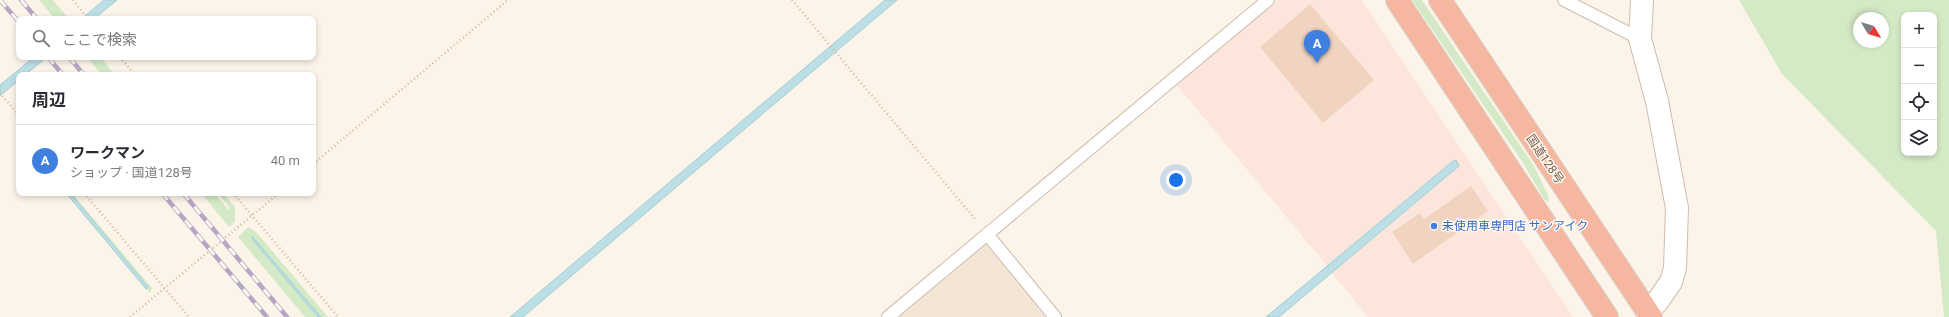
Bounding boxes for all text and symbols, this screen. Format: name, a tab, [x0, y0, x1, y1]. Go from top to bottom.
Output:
north arrow	[1853, 12, 1889, 48]
map controls	[1901, 12, 1937, 156]
button: +	[1901, 12, 1937, 48]
search box	[16, 16, 316, 60]
icon: search	[30, 27, 52, 49]
pin: A	[1304, 30, 1330, 63]
text: ここで検索	[62, 31, 137, 49]
button: −	[1901, 48, 1937, 84]
button: locate	[1901, 84, 1937, 120]
text: 周辺	[32, 90, 66, 110]
button: layers	[1901, 120, 1937, 156]
street label: 国道128号	[1523, 132, 1567, 186]
text: ワークマン	[70, 144, 145, 162]
text: A	[41, 153, 49, 168]
text: 40 m	[271, 153, 300, 168]
text: ショップ · 国道128号	[70, 165, 193, 180]
your location	[1166, 170, 1186, 190]
place label: 未使用車専門店 サンアイク	[1442, 219, 1588, 233]
marker: 未使用車専門店 サンアイク	[1429, 221, 1439, 231]

